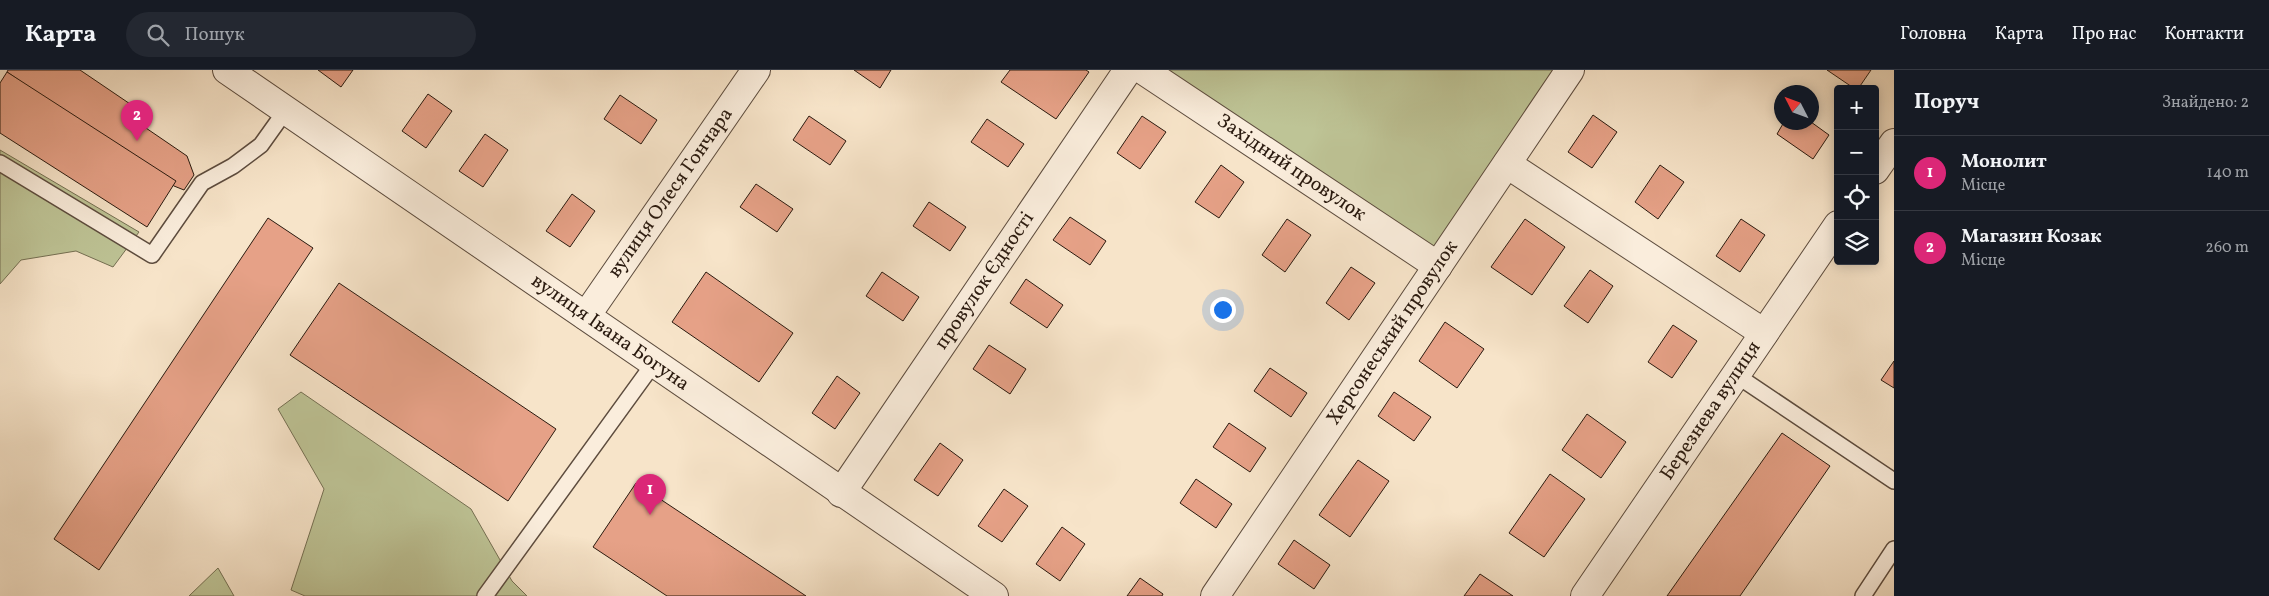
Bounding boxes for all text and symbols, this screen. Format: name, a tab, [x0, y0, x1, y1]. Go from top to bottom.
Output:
search box	[126, 12, 476, 57]
text: Карта	[25, 18, 96, 52]
icon: search	[144, 21, 172, 49]
text: Пошук	[184, 22, 245, 48]
text: Головна	[1900, 22, 1967, 47]
text: Карта	[1995, 22, 2044, 47]
text: Про нас	[2072, 22, 2137, 47]
text: Контакти	[2165, 22, 2244, 47]
north arrow	[1774, 85, 1819, 130]
map controls	[1834, 85, 1879, 265]
button: +	[1834, 85, 1879, 130]
text: Поруч	[1914, 88, 1979, 117]
text: Знайдено: 2	[2162, 92, 2249, 114]
pin: 2	[121, 100, 153, 141]
street label: вулиця Олеся Гончара	[602, 102, 740, 284]
street label: Західний провулок	[1211, 107, 1372, 229]
button: −	[1834, 130, 1879, 175]
text: Монолит	[1961, 149, 2047, 175]
text: 1	[1927, 162, 1933, 184]
text: 140 m	[2207, 162, 2249, 184]
button: locate	[1834, 175, 1879, 220]
text: Місце	[1961, 175, 2005, 197]
street label: провулок Єдності	[928, 206, 1042, 356]
button: layers	[1834, 220, 1879, 265]
text: Магазин Козак	[1961, 224, 2102, 250]
street label: Херсонеський провулок	[1321, 235, 1466, 431]
text: 2	[1926, 237, 1934, 259]
text: 260 m	[2205, 237, 2249, 259]
text: Місце	[1961, 250, 2005, 272]
street label: вулиця Івана Богуна	[525, 268, 695, 398]
your location	[1210, 297, 1236, 323]
street label: Березнева вулиця	[1654, 336, 1768, 486]
pin: 1	[634, 474, 666, 515]

